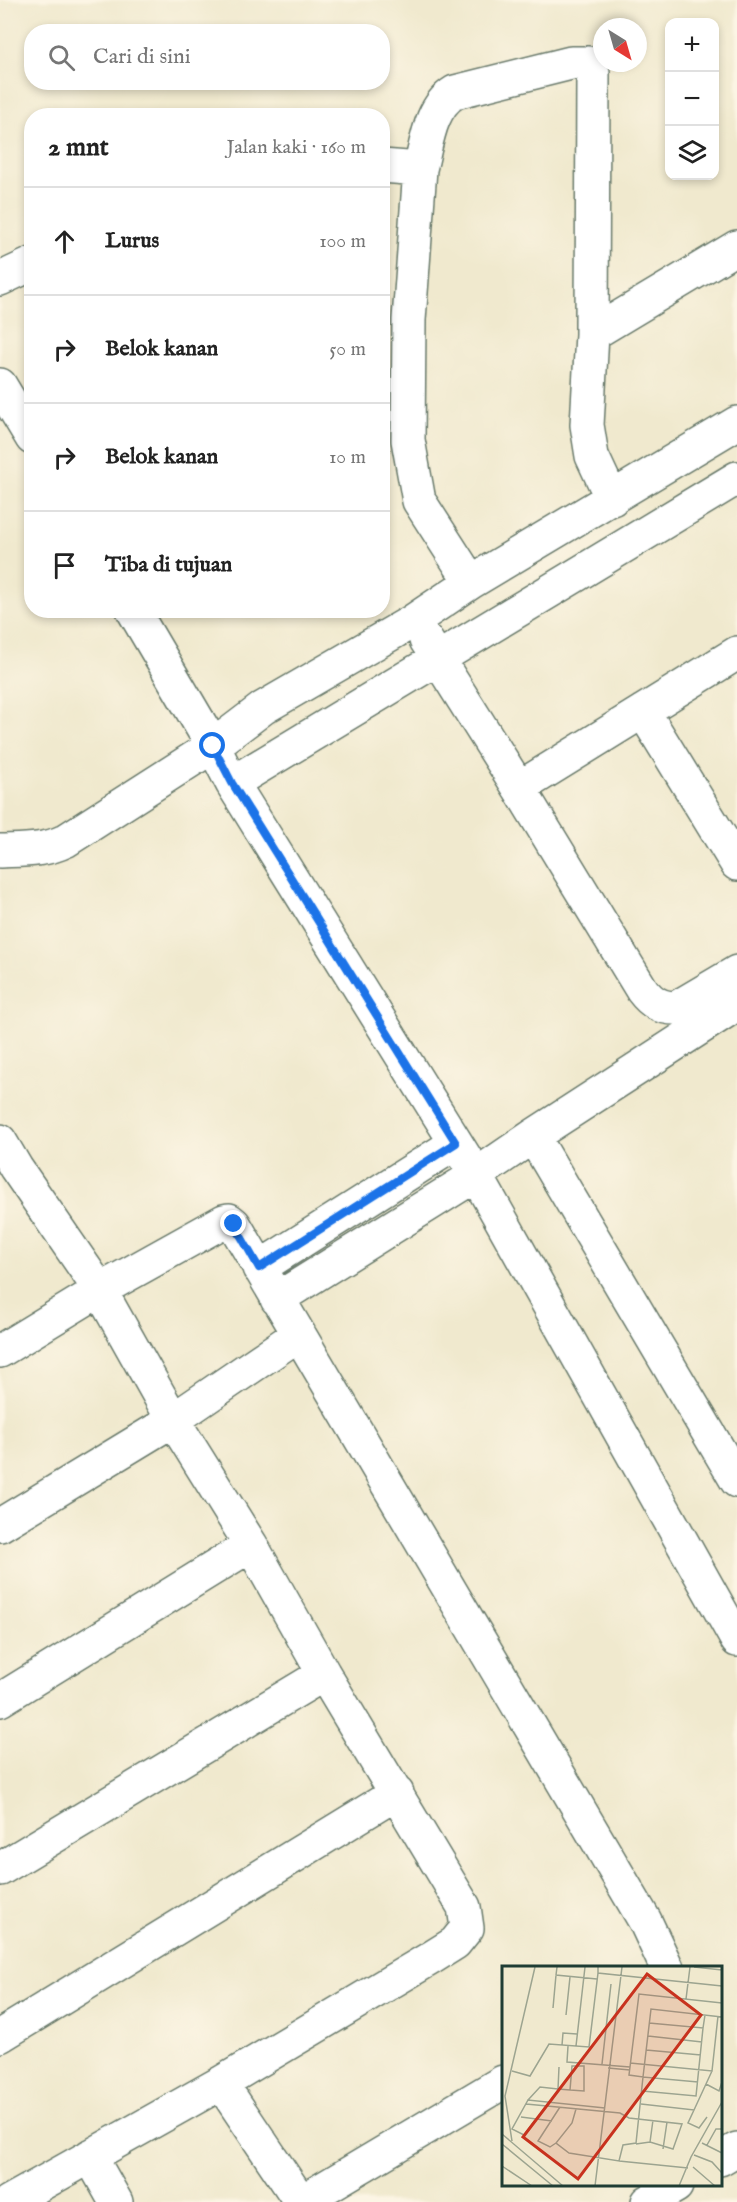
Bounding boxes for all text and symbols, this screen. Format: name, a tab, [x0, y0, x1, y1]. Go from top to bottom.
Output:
north arrow	[593, 18, 647, 72]
map controls	[665, 18, 719, 180]
button: +	[665, 18, 719, 72]
search box	[24, 24, 390, 90]
icon: search	[45, 41, 78, 74]
text: Cari di sini	[93, 43, 191, 71]
button: −	[665, 72, 719, 126]
button: layers	[665, 126, 719, 180]
text: 2 mnt	[48, 131, 109, 164]
text: Jalan kaki · 160 m	[227, 135, 366, 160]
icon: ahead	[48, 225, 81, 258]
text: Lurus	[105, 227, 159, 255]
text: 100 m	[319, 229, 366, 254]
icon: right	[48, 333, 81, 366]
text: Belok kanan	[105, 335, 218, 363]
text: 50 m	[329, 337, 366, 362]
icon: right	[48, 441, 81, 474]
text: Belok kanan	[105, 443, 218, 471]
text: 10 m	[329, 445, 366, 470]
icon: arrive	[48, 549, 81, 582]
text: Tiba di tujuan	[105, 551, 232, 579]
route start	[199, 732, 225, 758]
route end	[220, 1210, 246, 1236]
inset map	[502, 1966, 722, 2187]

